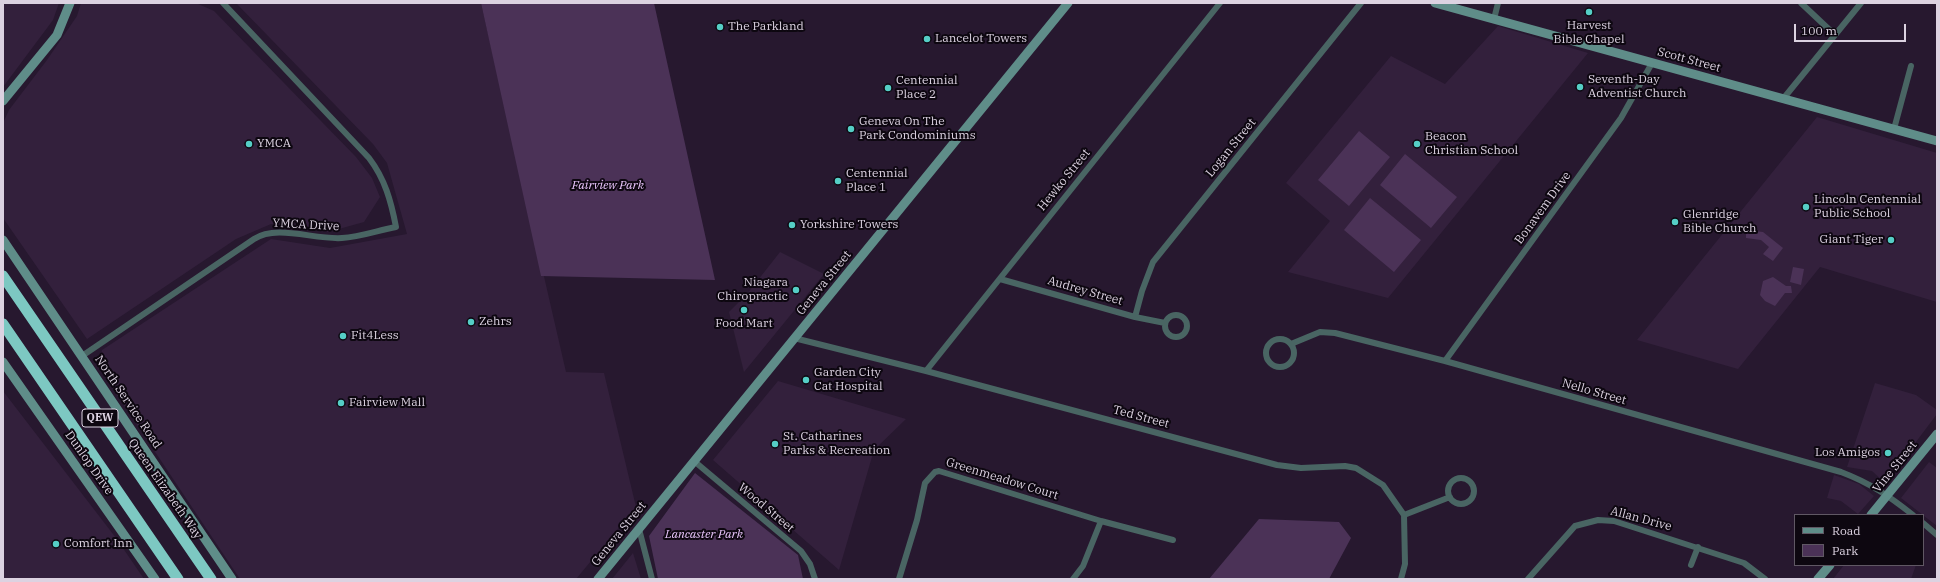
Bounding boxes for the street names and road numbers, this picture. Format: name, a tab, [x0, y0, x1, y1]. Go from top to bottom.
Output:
street label: Scott Street	[1656, 45, 1722, 75]
street label: Logan Street	[1203, 116, 1259, 180]
street label: Hewko Street	[1035, 146, 1093, 214]
street label: Bonavem Drive	[1512, 169, 1574, 247]
street label: YMCA Drive	[272, 216, 340, 234]
street label: Geneva Street	[794, 248, 854, 318]
street label: Audrey Street	[1046, 273, 1124, 309]
street label: North Service Road	[91, 353, 165, 451]
street label: Nello Street	[1560, 376, 1628, 408]
street label: Ted Street	[1111, 403, 1171, 431]
road number: QEW	[82, 409, 118, 427]
street label: Dunlop Drive	[62, 428, 116, 498]
street label: Queen Elizabeth Way	[125, 436, 205, 542]
street label: Vine Street	[1870, 438, 1920, 496]
street label: Greenmeadow Court	[944, 455, 1060, 503]
street label: Wood Street	[735, 480, 797, 536]
street label: Geneva Street	[589, 499, 649, 569]
street label: Allan Drive	[1609, 504, 1673, 534]

